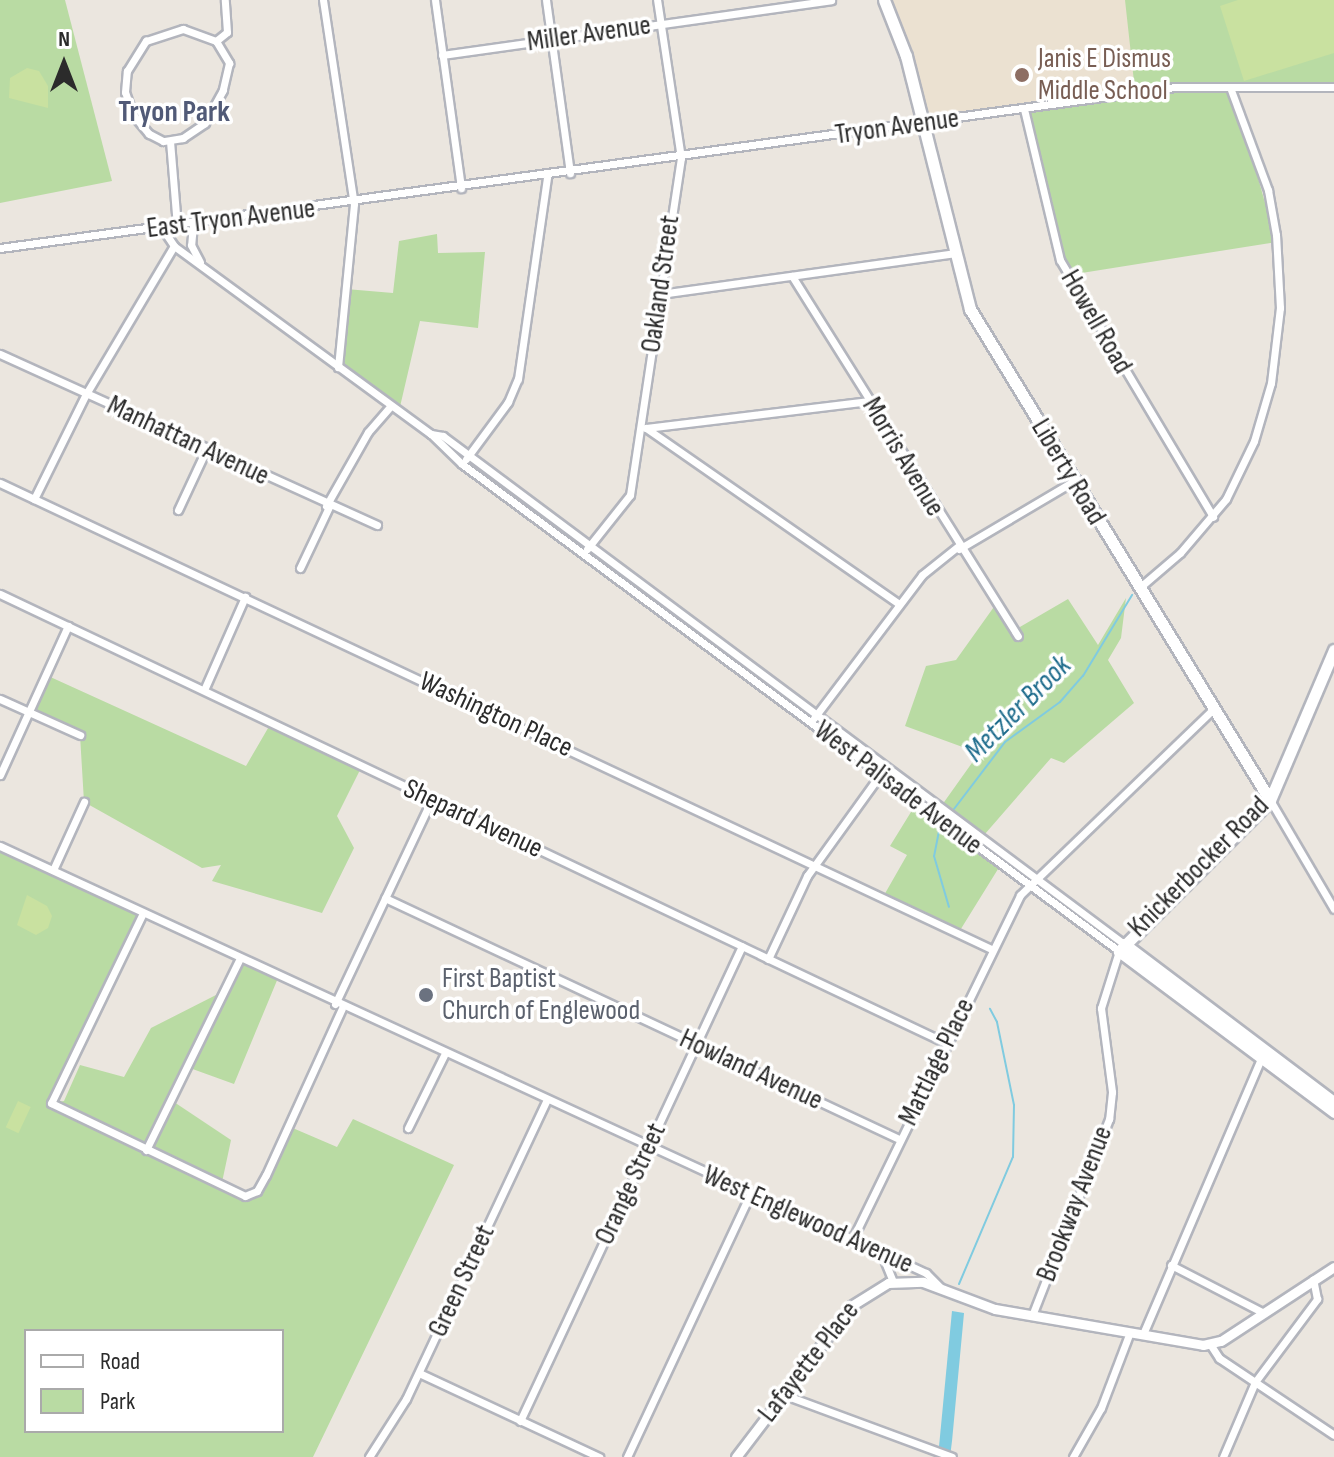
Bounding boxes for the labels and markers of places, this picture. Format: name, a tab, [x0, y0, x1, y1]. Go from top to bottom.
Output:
place label: Janis E Dismus Middle School	[1038, 42, 1171, 108]
marker: Janis E Dismus Middle School	[1013, 66, 1031, 84]
place label: First Baptist Church of Englewood	[442, 962, 640, 1028]
marker: First Baptist Church of Englewood	[417, 986, 435, 1004]

